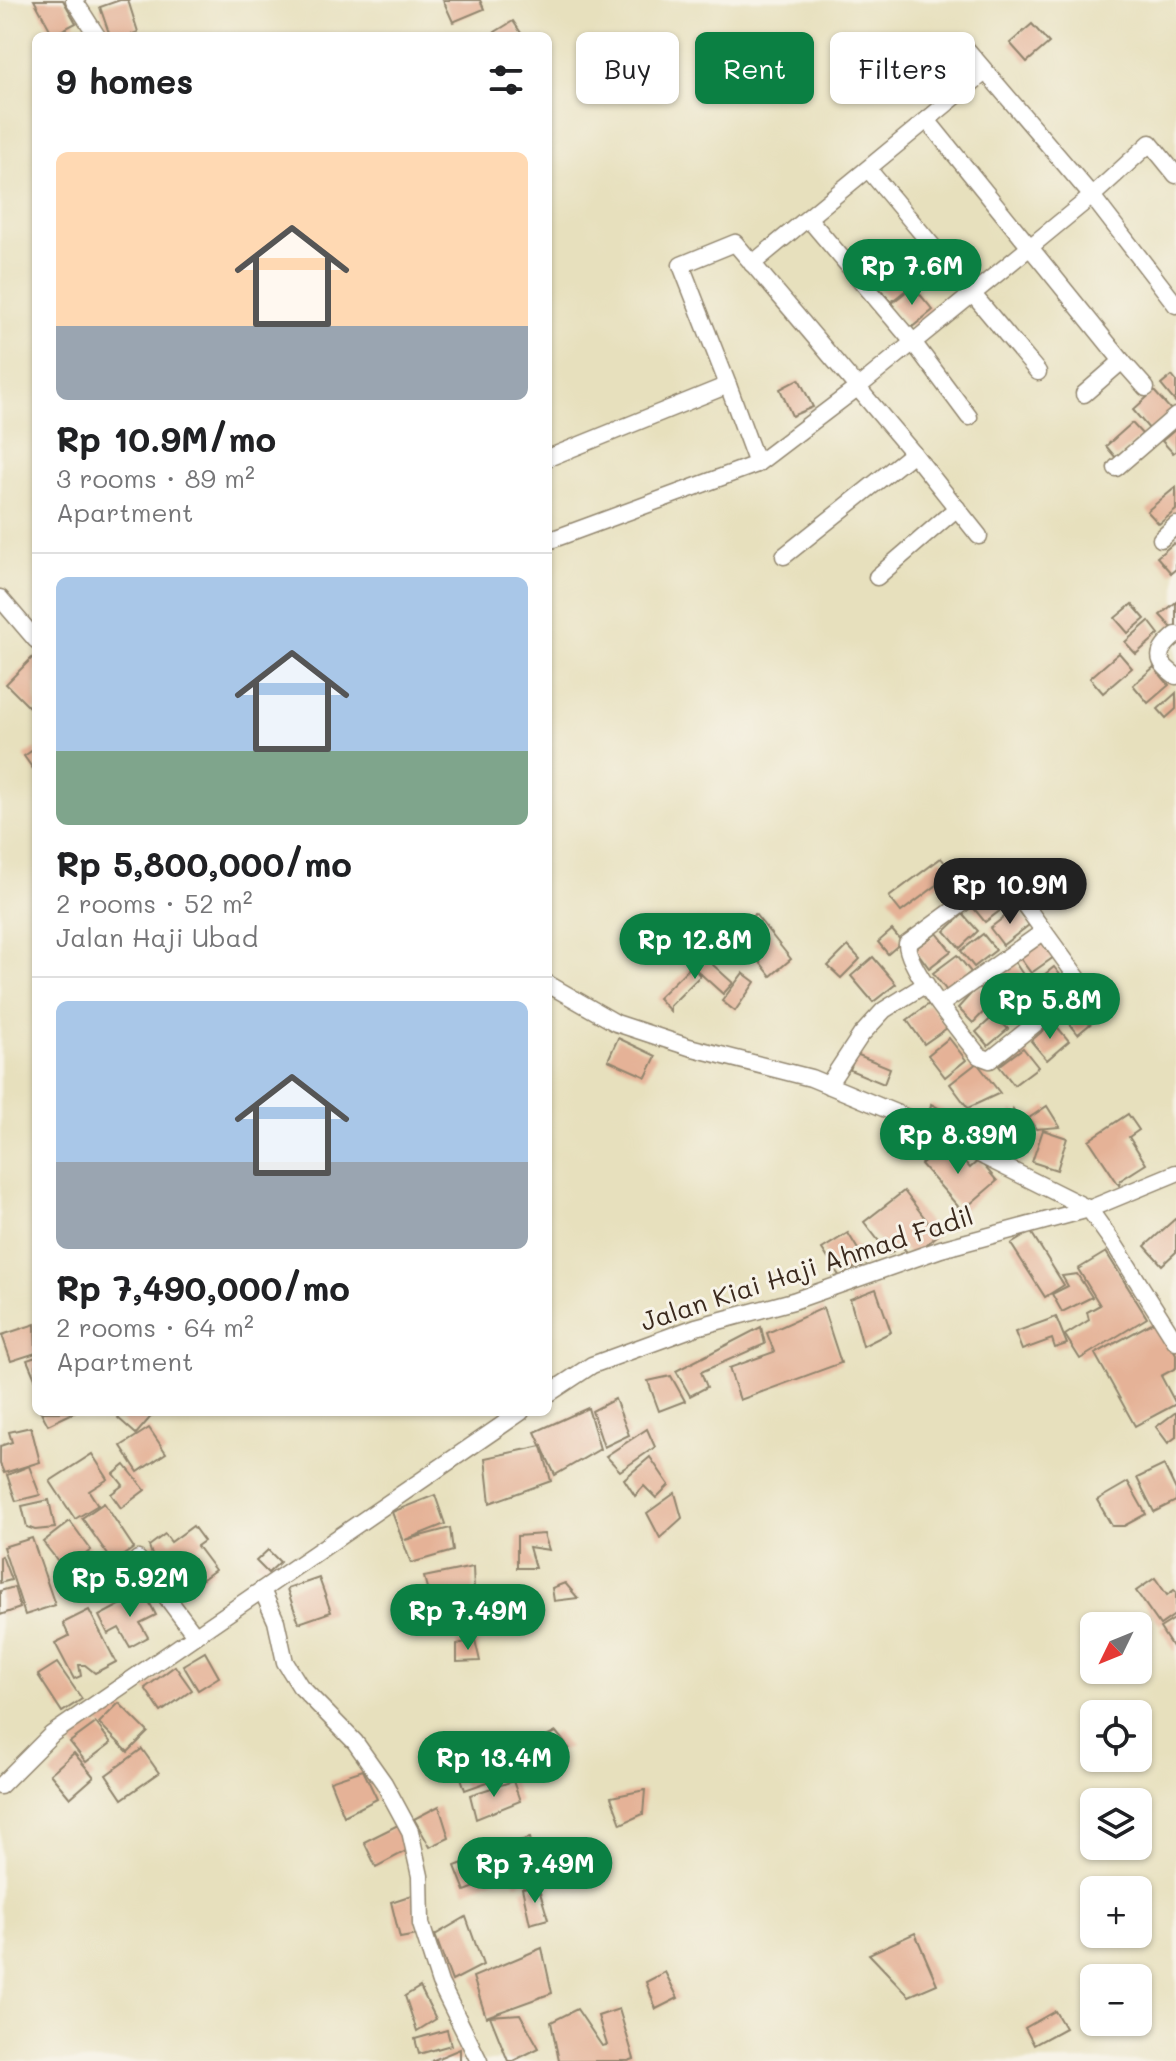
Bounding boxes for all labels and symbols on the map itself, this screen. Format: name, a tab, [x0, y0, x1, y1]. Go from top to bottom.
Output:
pin: Rp 7.6M	[838, 239, 986, 307]
pin: Rp 10.9M	[927, 858, 1093, 926]
pin: Rp 12.8M	[612, 913, 778, 981]
pin: Rp 5.8M	[976, 973, 1124, 1041]
pin: Rp 8.39M	[875, 1108, 1041, 1176]
street label: Jalan Kiai Haji Ahmad Fadil	[636, 1198, 977, 1338]
pin: Rp 5.92M	[47, 1551, 213, 1619]
pin: Rp 7.49M	[385, 1584, 551, 1652]
north arrow	[1080, 1612, 1152, 1684]
pin: Rp 13.4M	[411, 1731, 577, 1799]
pin: Rp 7.49M	[452, 1837, 618, 1905]

